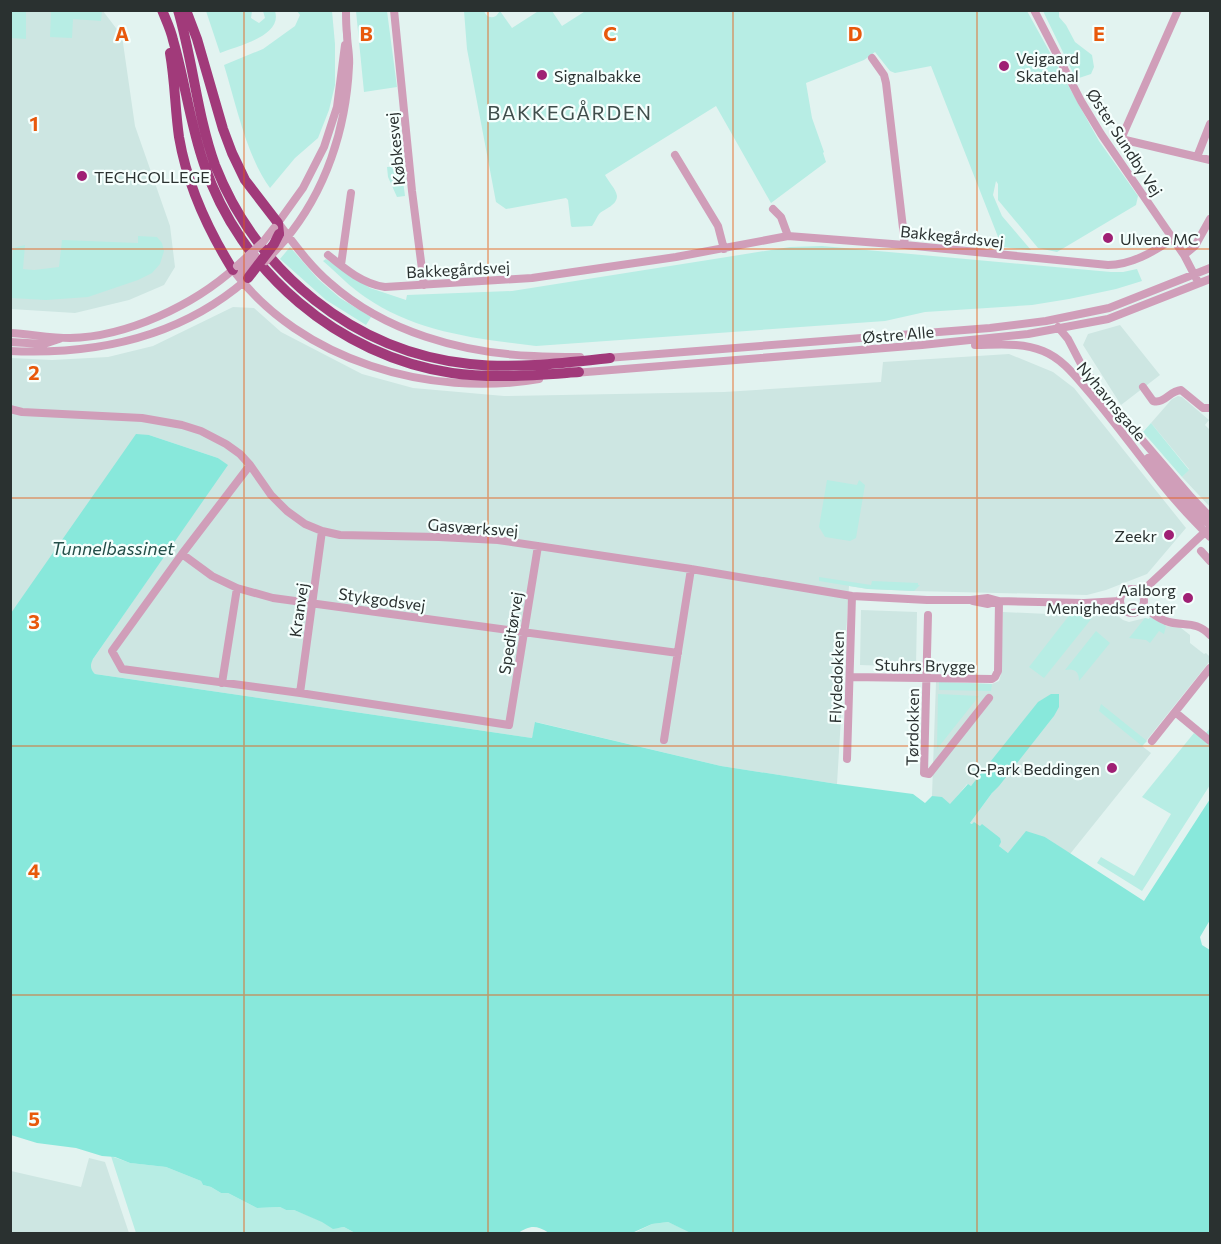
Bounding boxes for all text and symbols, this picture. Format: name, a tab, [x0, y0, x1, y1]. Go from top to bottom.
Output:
text: A	[115, 21, 129, 45]
text: B	[359, 21, 373, 45]
text: C	[603, 21, 617, 45]
text: D	[848, 21, 862, 45]
text: E	[1093, 21, 1105, 45]
place label: Vejgaard Skatehal	[1016, 48, 1079, 85]
marker: Vejgaard Skatehal	[997, 59, 1011, 73]
place label: Signalbakke	[554, 66, 641, 85]
marker: Signalbakke	[535, 68, 549, 82]
street label: Øster Sundby Vej	[1083, 85, 1167, 199]
district label: BAKKEGÅRDEN	[487, 100, 653, 124]
text: 1	[29, 111, 39, 135]
street label: Købkesvej	[382, 111, 408, 187]
place label: TECHCOLLEGE	[94, 167, 210, 186]
marker: TECHCOLLEGE	[75, 169, 89, 183]
street label: Bakkegårdsvej	[899, 221, 1005, 251]
place label: Ulvene MC	[1120, 229, 1199, 248]
marker: Ulvene MC	[1101, 231, 1115, 245]
street label: Bakkegårdsvej	[406, 257, 510, 281]
street label: Østre Alle	[861, 321, 935, 347]
street label: Nyhavnsgade	[1074, 358, 1150, 444]
text: 2	[28, 360, 40, 384]
street label: Gasværksvej	[427, 514, 519, 540]
place label: Zeekr	[1114, 526, 1158, 545]
marker: Zeekr	[1162, 528, 1176, 542]
water label: Tunnelbassinet	[52, 537, 175, 559]
place label: Aalborg MenighedsCenter	[1046, 580, 1177, 617]
street label: Kranvej	[285, 582, 311, 638]
street label: Stykgodsvej	[337, 583, 427, 615]
street label: Speditørvej	[494, 590, 526, 676]
marker: Aalborg MenighedsCenter	[1181, 591, 1195, 605]
text: 3	[28, 609, 40, 633]
street label: Flydedokken	[825, 631, 847, 723]
street label: Stuhrs Brygge	[874, 655, 976, 675]
street label: Tørdokken	[902, 688, 922, 766]
place label: Q-Park Beddingen	[967, 759, 1100, 778]
marker: Q-Park Beddingen	[1105, 761, 1119, 775]
text: 4	[28, 858, 40, 882]
text: 5	[28, 1106, 40, 1130]

